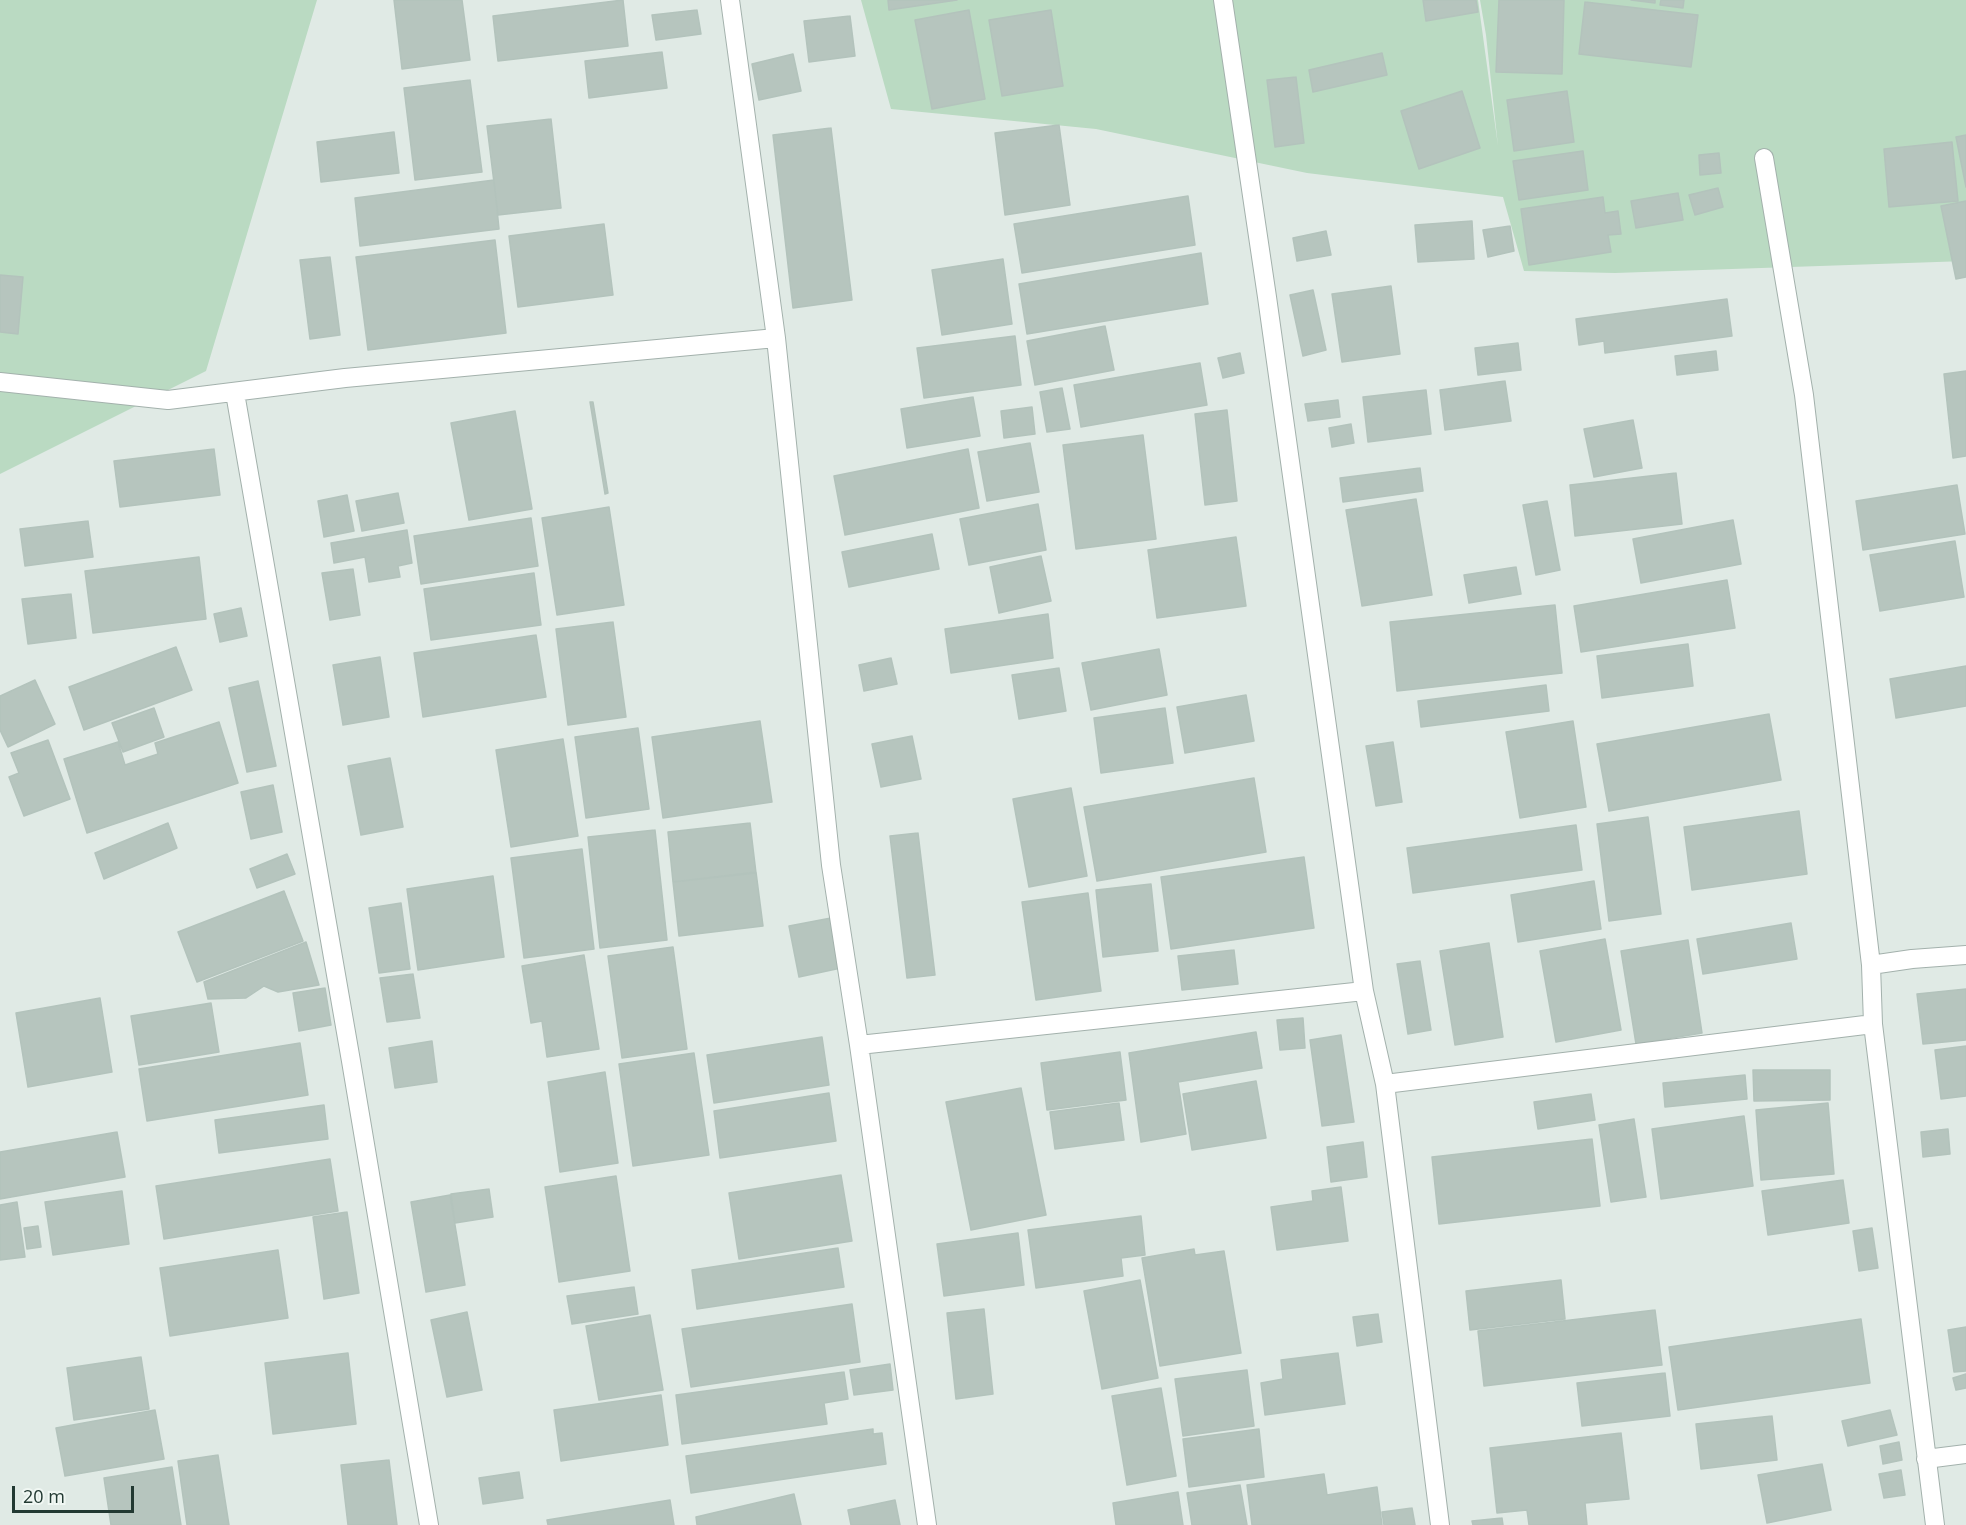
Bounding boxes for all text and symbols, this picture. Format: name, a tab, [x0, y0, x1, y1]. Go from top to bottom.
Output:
scale bar	[15, 1474, 136, 1512]
text: 20 m	[23, 1484, 65, 1508]

